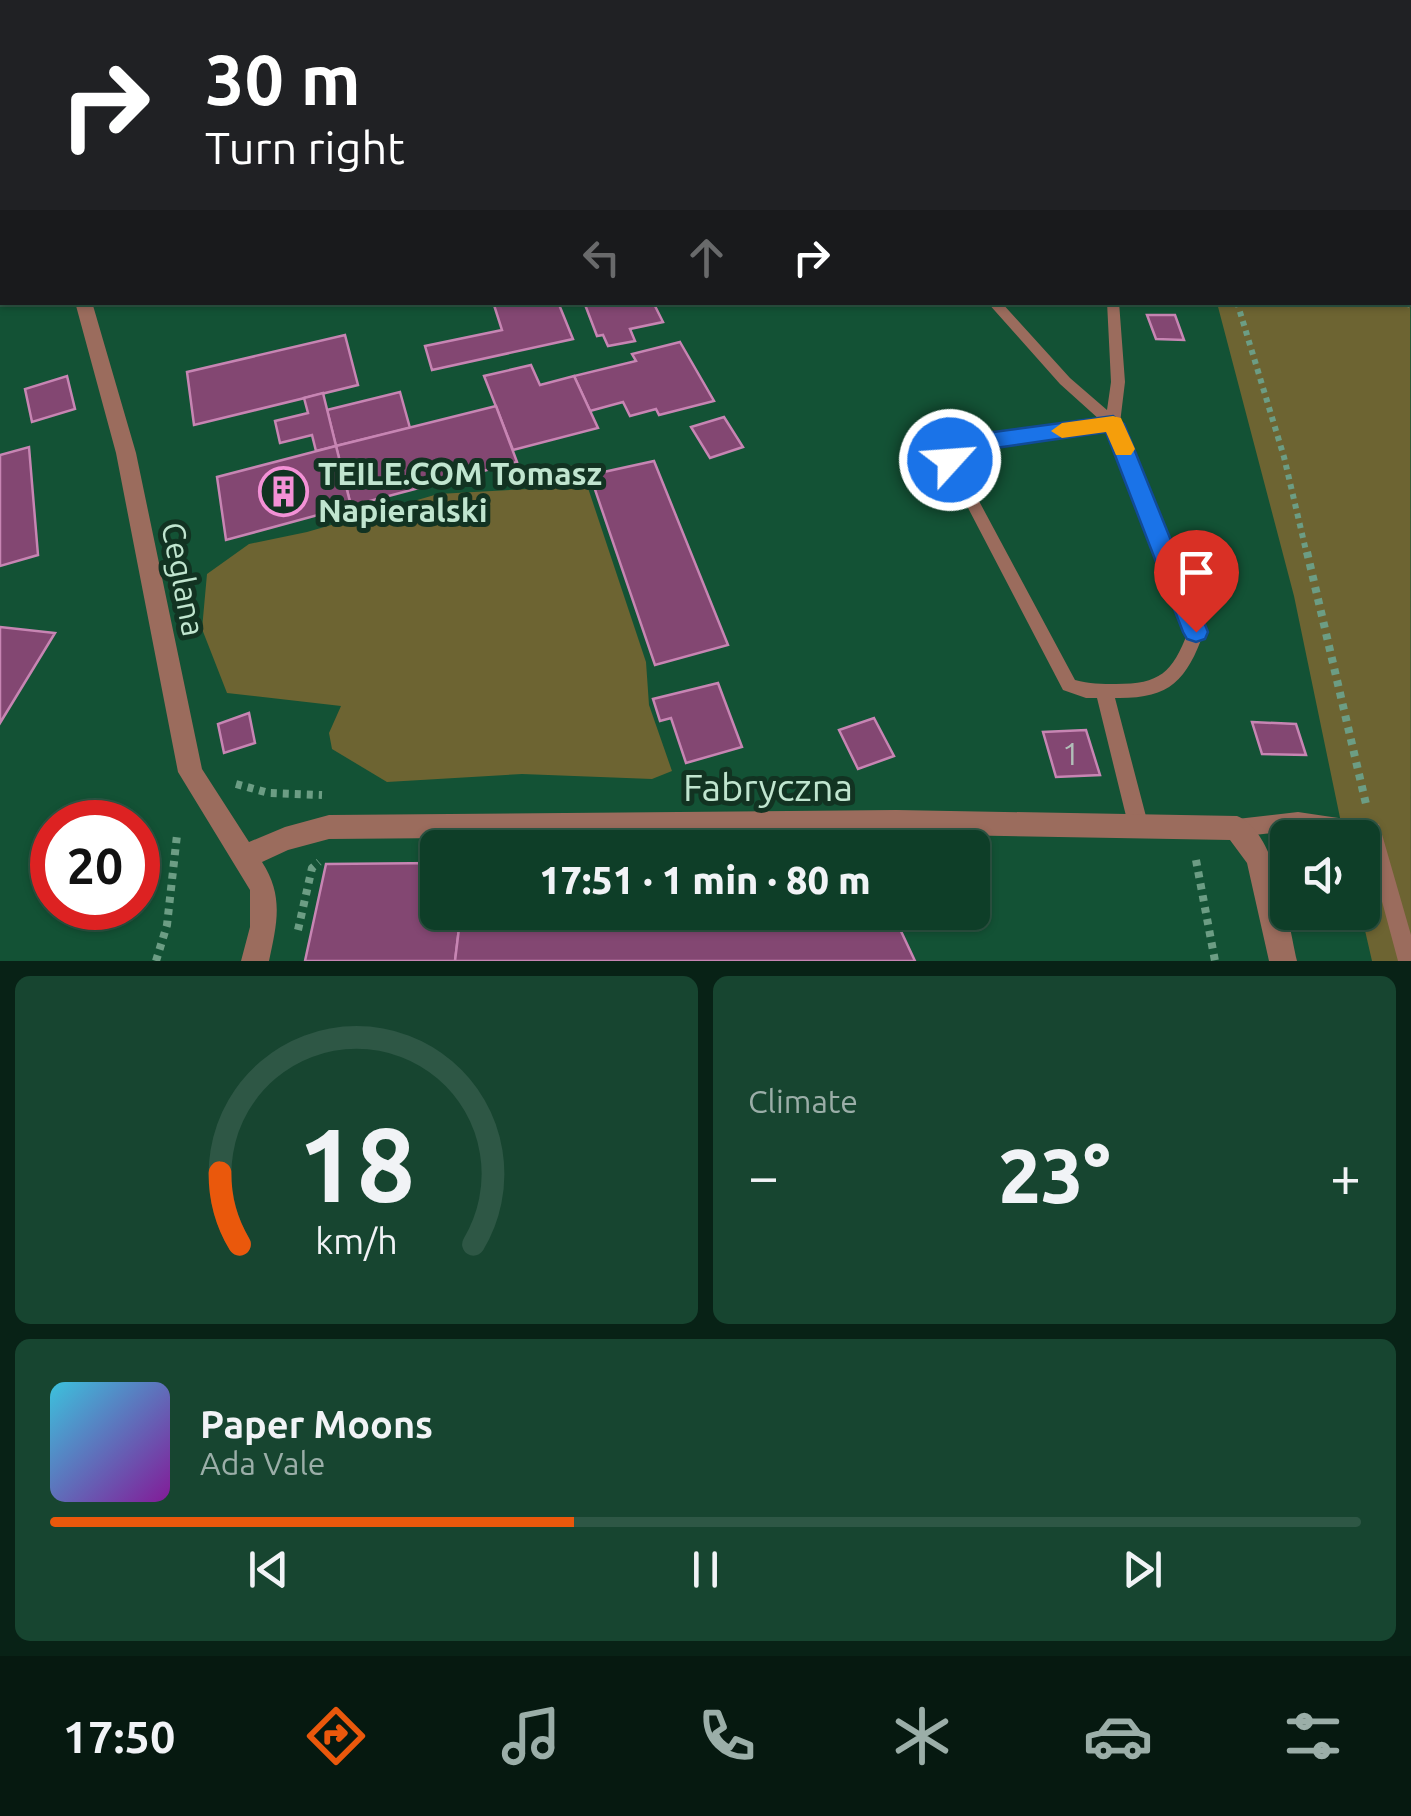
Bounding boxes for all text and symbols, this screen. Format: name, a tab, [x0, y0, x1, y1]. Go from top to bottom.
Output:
icon: right	[40, 40, 170, 170]
text: 30 m	[205, 40, 361, 118]
text: Turn right	[205, 122, 405, 173]
icon: left	[574, 230, 629, 285]
icon: ahead	[679, 230, 734, 285]
icon: right	[784, 230, 839, 285]
position arrow	[898, 408, 1002, 512]
place label: TEILE.COM Tomasz Napieralski	[318, 455, 602, 528]
building icon: TEILE.COM Tomasz Napieralski	[257, 465, 309, 517]
street label: Ceglana	[155, 519, 213, 639]
pin	[1154, 530, 1239, 633]
icon: arrive	[1169, 545, 1224, 600]
house number: 1	[1062, 735, 1080, 771]
street label: Fabryczna	[683, 766, 853, 808]
speed limit sign: 20	[30, 800, 160, 930]
map controls	[1270, 820, 1380, 930]
button: sound	[1270, 820, 1380, 930]
text: 17:51 · 1 min · 80 m	[539, 859, 871, 901]
text: Climate	[748, 1083, 858, 1119]
text: 18	[298, 1105, 415, 1222]
text: 23°	[999, 1133, 1110, 1217]
text: −	[748, 1145, 779, 1206]
text: +	[1330, 1145, 1361, 1206]
text: km/h	[315, 1221, 398, 1261]
text: Paper Moons	[200, 1403, 433, 1445]
text: Ada Vale	[200, 1445, 326, 1481]
icon: previous	[241, 1542, 296, 1597]
icon: pause	[678, 1542, 733, 1597]
icon: next	[1115, 1542, 1170, 1597]
icon: directions	[301, 1701, 371, 1771]
icon: music	[496, 1701, 566, 1771]
icon: phone	[692, 1701, 762, 1771]
icon: climate	[887, 1701, 957, 1771]
icon: car	[1083, 1701, 1153, 1771]
icon: filters	[1278, 1701, 1348, 1771]
text: 17:50	[63, 1711, 175, 1762]

